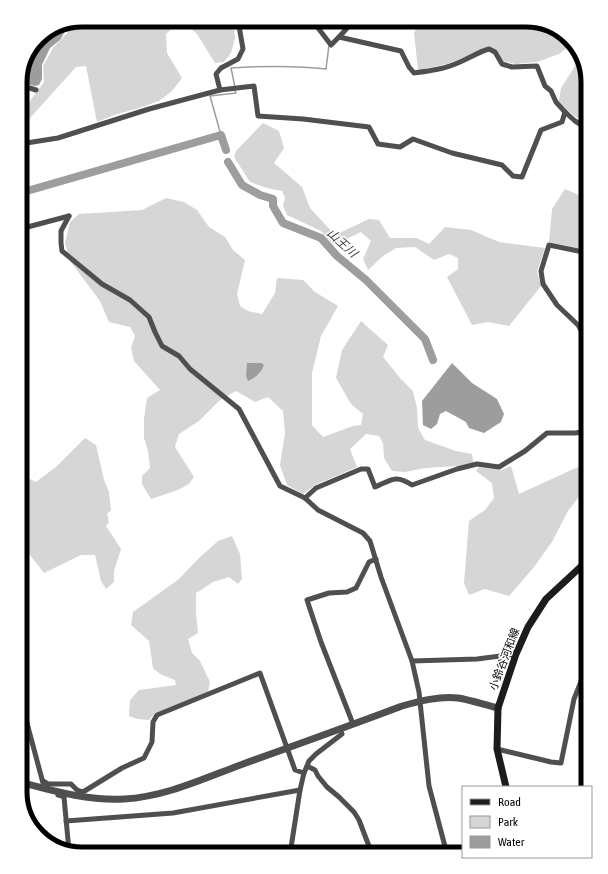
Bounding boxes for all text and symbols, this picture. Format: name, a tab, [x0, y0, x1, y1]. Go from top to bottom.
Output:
water label: 山王川	[324, 226, 362, 262]
street label: 小鈴谷河和線	[487, 626, 521, 692]
legend	[462, 786, 592, 858]
text: Road	[498, 795, 521, 809]
text: Park	[498, 815, 519, 829]
text: Water	[498, 835, 525, 849]

